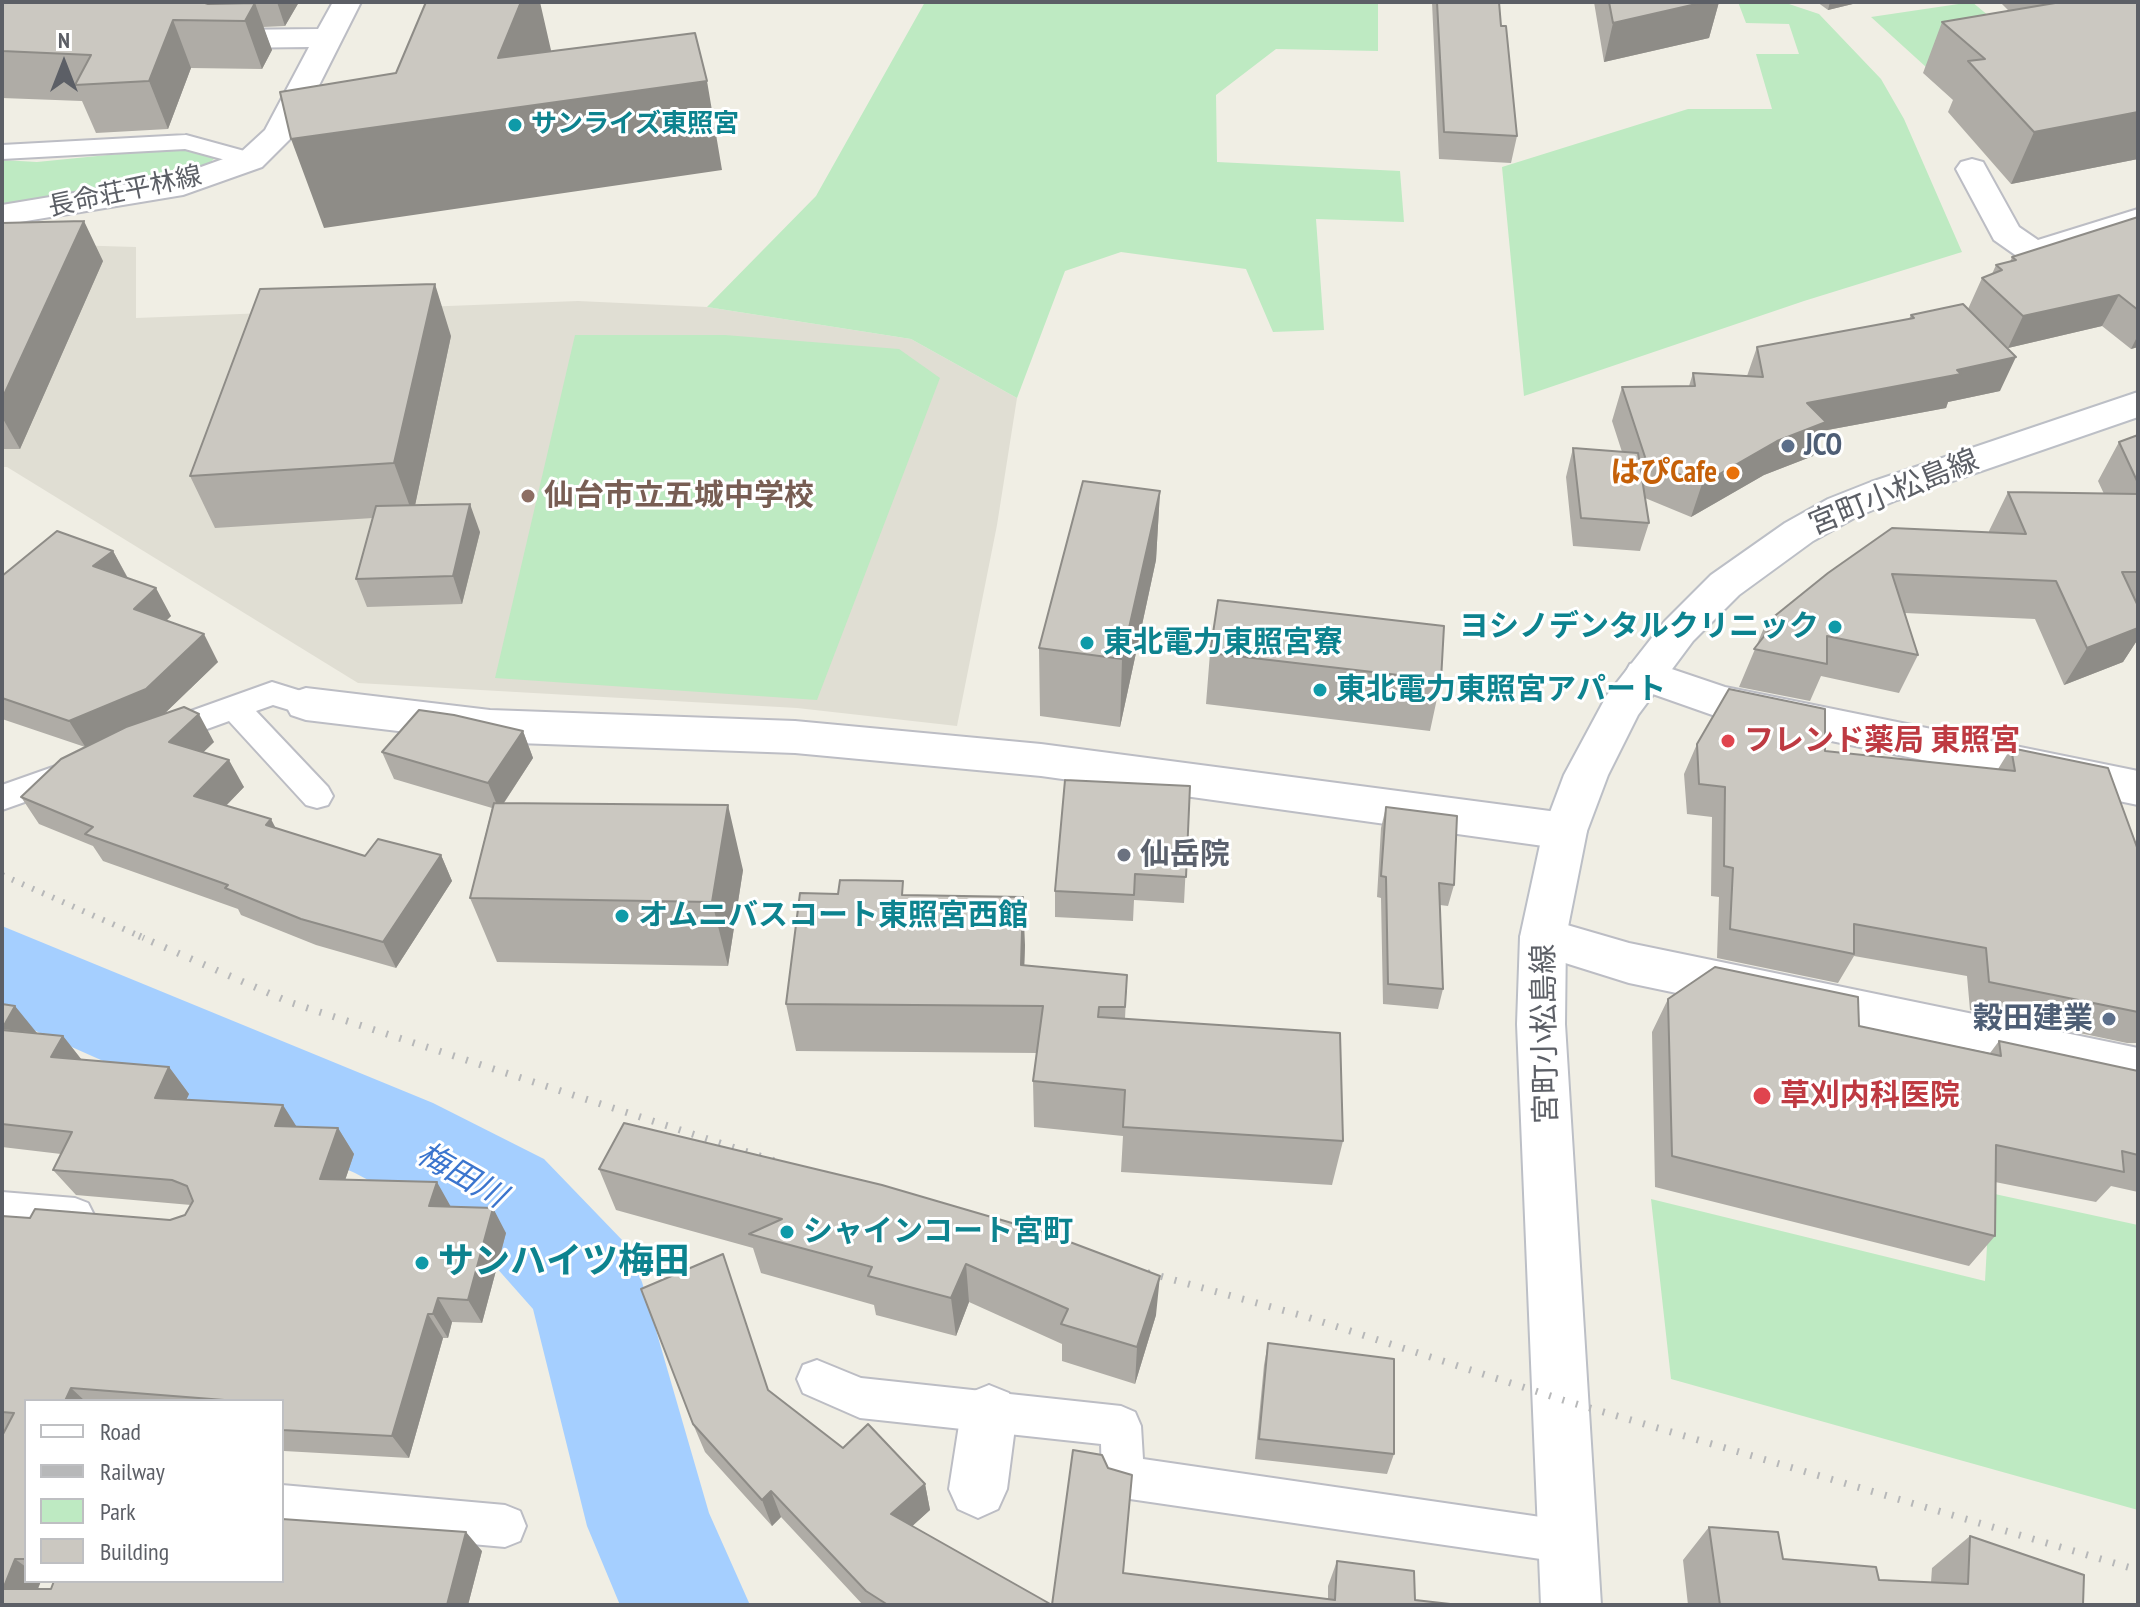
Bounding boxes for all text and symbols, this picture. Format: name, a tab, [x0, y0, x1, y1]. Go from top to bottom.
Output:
north arrow	[24, 24, 104, 104]
text: N	[58, 26, 70, 54]
place label: サンライズ東照宮	[531, 109, 739, 141]
marker: サンライズ東照宮	[506, 116, 524, 134]
street label: 長命荘平林線	[45, 161, 205, 223]
place label: JCO	[1804, 428, 1842, 464]
marker: JCO	[1779, 437, 1797, 455]
street label: 宮町小松島線	[1804, 443, 1984, 543]
place label: はぴCafe	[1610, 455, 1717, 491]
marker: はぴCafe	[1724, 464, 1742, 482]
place label: 仙台市立五城中学校	[544, 478, 814, 514]
marker: 仙台市立五城中学校	[519, 487, 537, 505]
place label: ヨシノデンタルクリニック	[1459, 609, 1819, 645]
marker: ヨシノデンタルクリニック	[1826, 618, 1844, 636]
place label: 東北電力東照宮寮	[1103, 625, 1343, 661]
marker: 東北電力東照宮寮	[1078, 634, 1096, 652]
place label: 東北電力東照宮アパート	[1336, 672, 1666, 708]
marker: 東北電力東照宮アパート	[1311, 681, 1329, 699]
place label: フレンド薬局 東照宮	[1744, 723, 2020, 759]
marker: フレンド薬局 東照宮	[1719, 732, 1737, 750]
place label: 仙岳院	[1140, 837, 1230, 873]
marker: 仙岳院	[1115, 846, 1133, 864]
place label: オムニバスコート東照宮西館	[638, 898, 1028, 934]
marker: オムニバスコート東照宮西館	[613, 907, 631, 925]
street label: 宮町小松島線	[1526, 944, 1566, 1124]
place label: 穀田建業	[1973, 1001, 2093, 1037]
marker: 穀田建業	[2100, 1010, 2118, 1028]
place label: 草刈内科医院	[1780, 1078, 1960, 1114]
marker: 草刈内科医院	[1751, 1085, 1773, 1107]
water label: 梅田川	[410, 1135, 512, 1217]
place label: シャインコート宮町	[803, 1214, 1073, 1250]
marker: シャインコート宮町	[778, 1223, 796, 1241]
place label: サンハイツ梅田	[438, 1241, 690, 1285]
marker: サンハイツ梅田	[413, 1254, 431, 1272]
legend	[24, 1399, 284, 1583]
text: Road	[100, 1416, 141, 1447]
text: Railway	[100, 1456, 165, 1487]
text: Park	[100, 1496, 136, 1527]
text: Building	[100, 1536, 169, 1567]

